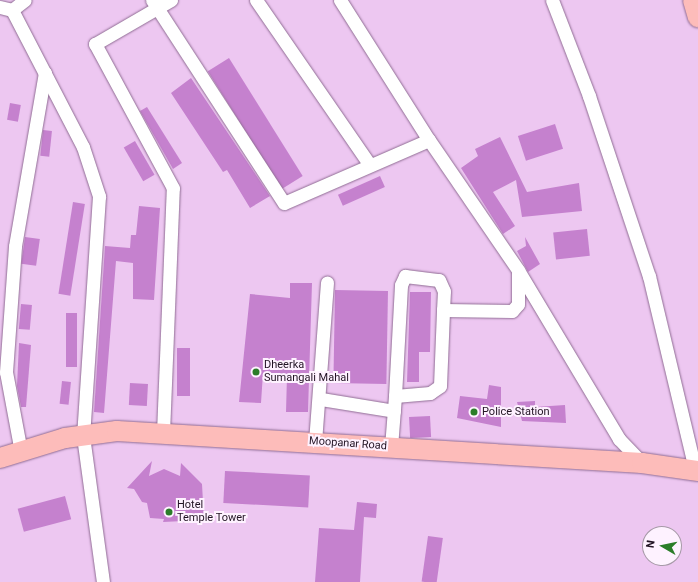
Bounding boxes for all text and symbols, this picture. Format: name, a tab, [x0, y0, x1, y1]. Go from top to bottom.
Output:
place label: Dheerka Sumangali Mahal	[264, 359, 349, 385]
marker: Dheerka Sumangali Mahal	[251, 367, 261, 377]
place label: Police Station	[482, 405, 550, 419]
marker: Police Station	[469, 407, 479, 417]
street label: Moopanar Road	[309, 435, 387, 453]
place label: Hotel Temple Tower	[177, 499, 246, 525]
marker: Hotel Temple Tower	[164, 507, 174, 517]
north arrow	[642, 526, 682, 566]
text: N	[644, 539, 658, 549]

